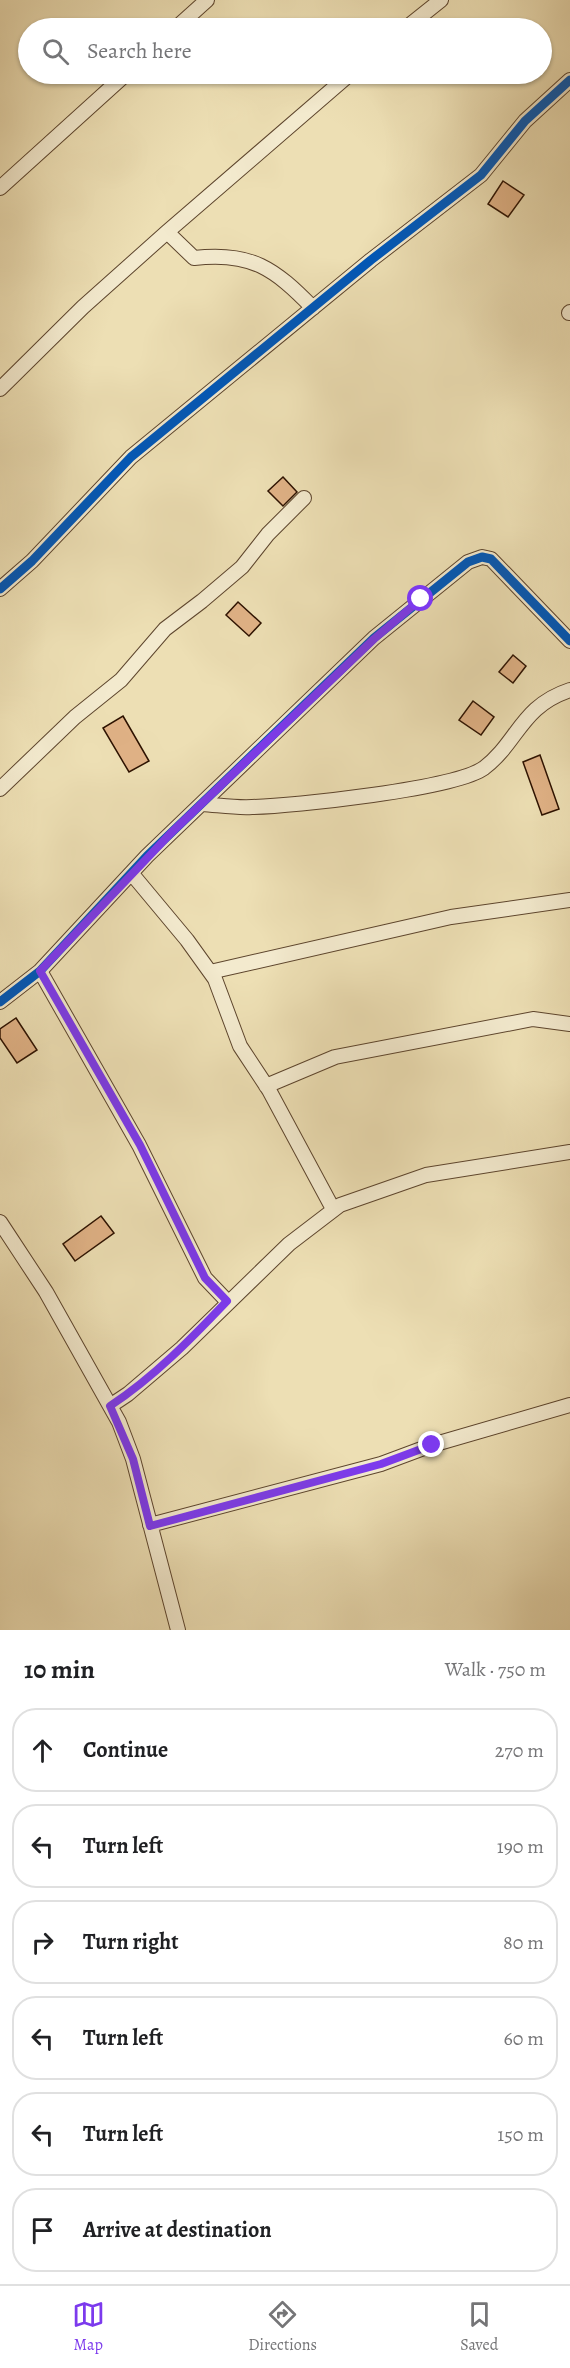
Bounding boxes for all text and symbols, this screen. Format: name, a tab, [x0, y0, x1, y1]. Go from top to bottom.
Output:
search box	[18, 18, 552, 84]
icon: search	[39, 35, 72, 68]
text: Search here	[87, 36, 192, 66]
route start	[407, 585, 433, 611]
route end	[418, 1431, 444, 1457]
text: 10 min	[24, 1652, 95, 1687]
text: Walk · 750 m	[445, 1656, 546, 1683]
icon: ahead	[26, 1734, 59, 1767]
text: Continue	[83, 1735, 168, 1765]
text: 270 m	[495, 1737, 544, 1764]
icon: left	[26, 1830, 59, 1863]
text: Turn left	[83, 1831, 163, 1861]
text: 190 m	[497, 1833, 544, 1860]
icon: right	[26, 1926, 59, 1959]
text: Turn right	[83, 1927, 179, 1957]
text: 80 m	[503, 1929, 544, 1956]
icon: left	[26, 2022, 59, 2055]
text: Turn left	[83, 2023, 163, 2053]
text: 60 m	[504, 2025, 544, 2052]
icon: left	[26, 2118, 59, 2151]
text: Turn left	[83, 2119, 163, 2149]
text: 150 m	[497, 2121, 544, 2148]
icon: arrive	[26, 2214, 59, 2247]
text: Arrive at destination	[83, 2215, 272, 2245]
tab: Map	[72, 2298, 105, 2356]
tab: Directions	[248, 2298, 317, 2356]
tab: Saved	[460, 2298, 498, 2356]

